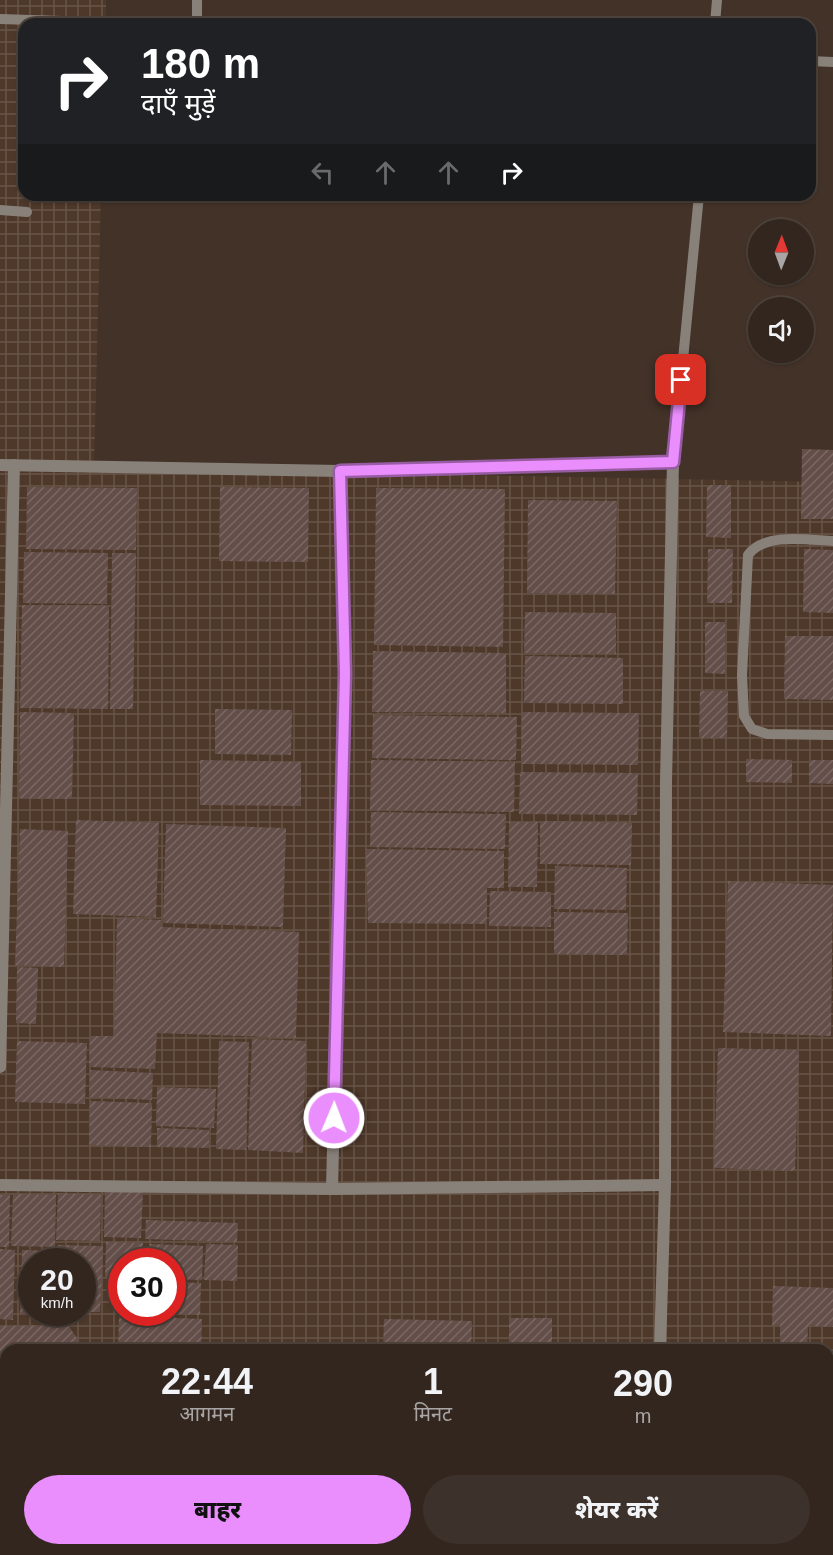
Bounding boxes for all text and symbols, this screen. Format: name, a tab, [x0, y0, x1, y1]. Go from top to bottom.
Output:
text: 180 m	[141, 40, 260, 87]
icon: right	[42, 42, 120, 120]
text: दाएँ मुड़ें	[141, 89, 215, 119]
icon: left	[306, 156, 339, 189]
icon: ahead	[369, 156, 402, 189]
icon: ahead	[432, 156, 465, 189]
icon: right	[495, 156, 528, 189]
north arrow	[748, 219, 814, 285]
map controls	[748, 219, 814, 363]
button: sound	[748, 297, 814, 363]
pin	[655, 354, 706, 405]
icon: arrive	[664, 363, 697, 396]
position arrow	[302, 1086, 366, 1150]
speed limit sign: 30	[108, 1248, 186, 1326]
text: 20	[40, 1263, 74, 1296]
text: km/h	[41, 1294, 73, 1311]
text: 22:44	[161, 1361, 253, 1402]
text: 1	[423, 1361, 443, 1402]
text: 290	[613, 1363, 673, 1404]
text: आगमन	[180, 1403, 234, 1425]
text: मिनट	[414, 1403, 452, 1425]
text: m	[635, 1405, 651, 1427]
button: बाहर	[24, 1475, 411, 1544]
button: शेयर करें	[423, 1475, 810, 1544]

